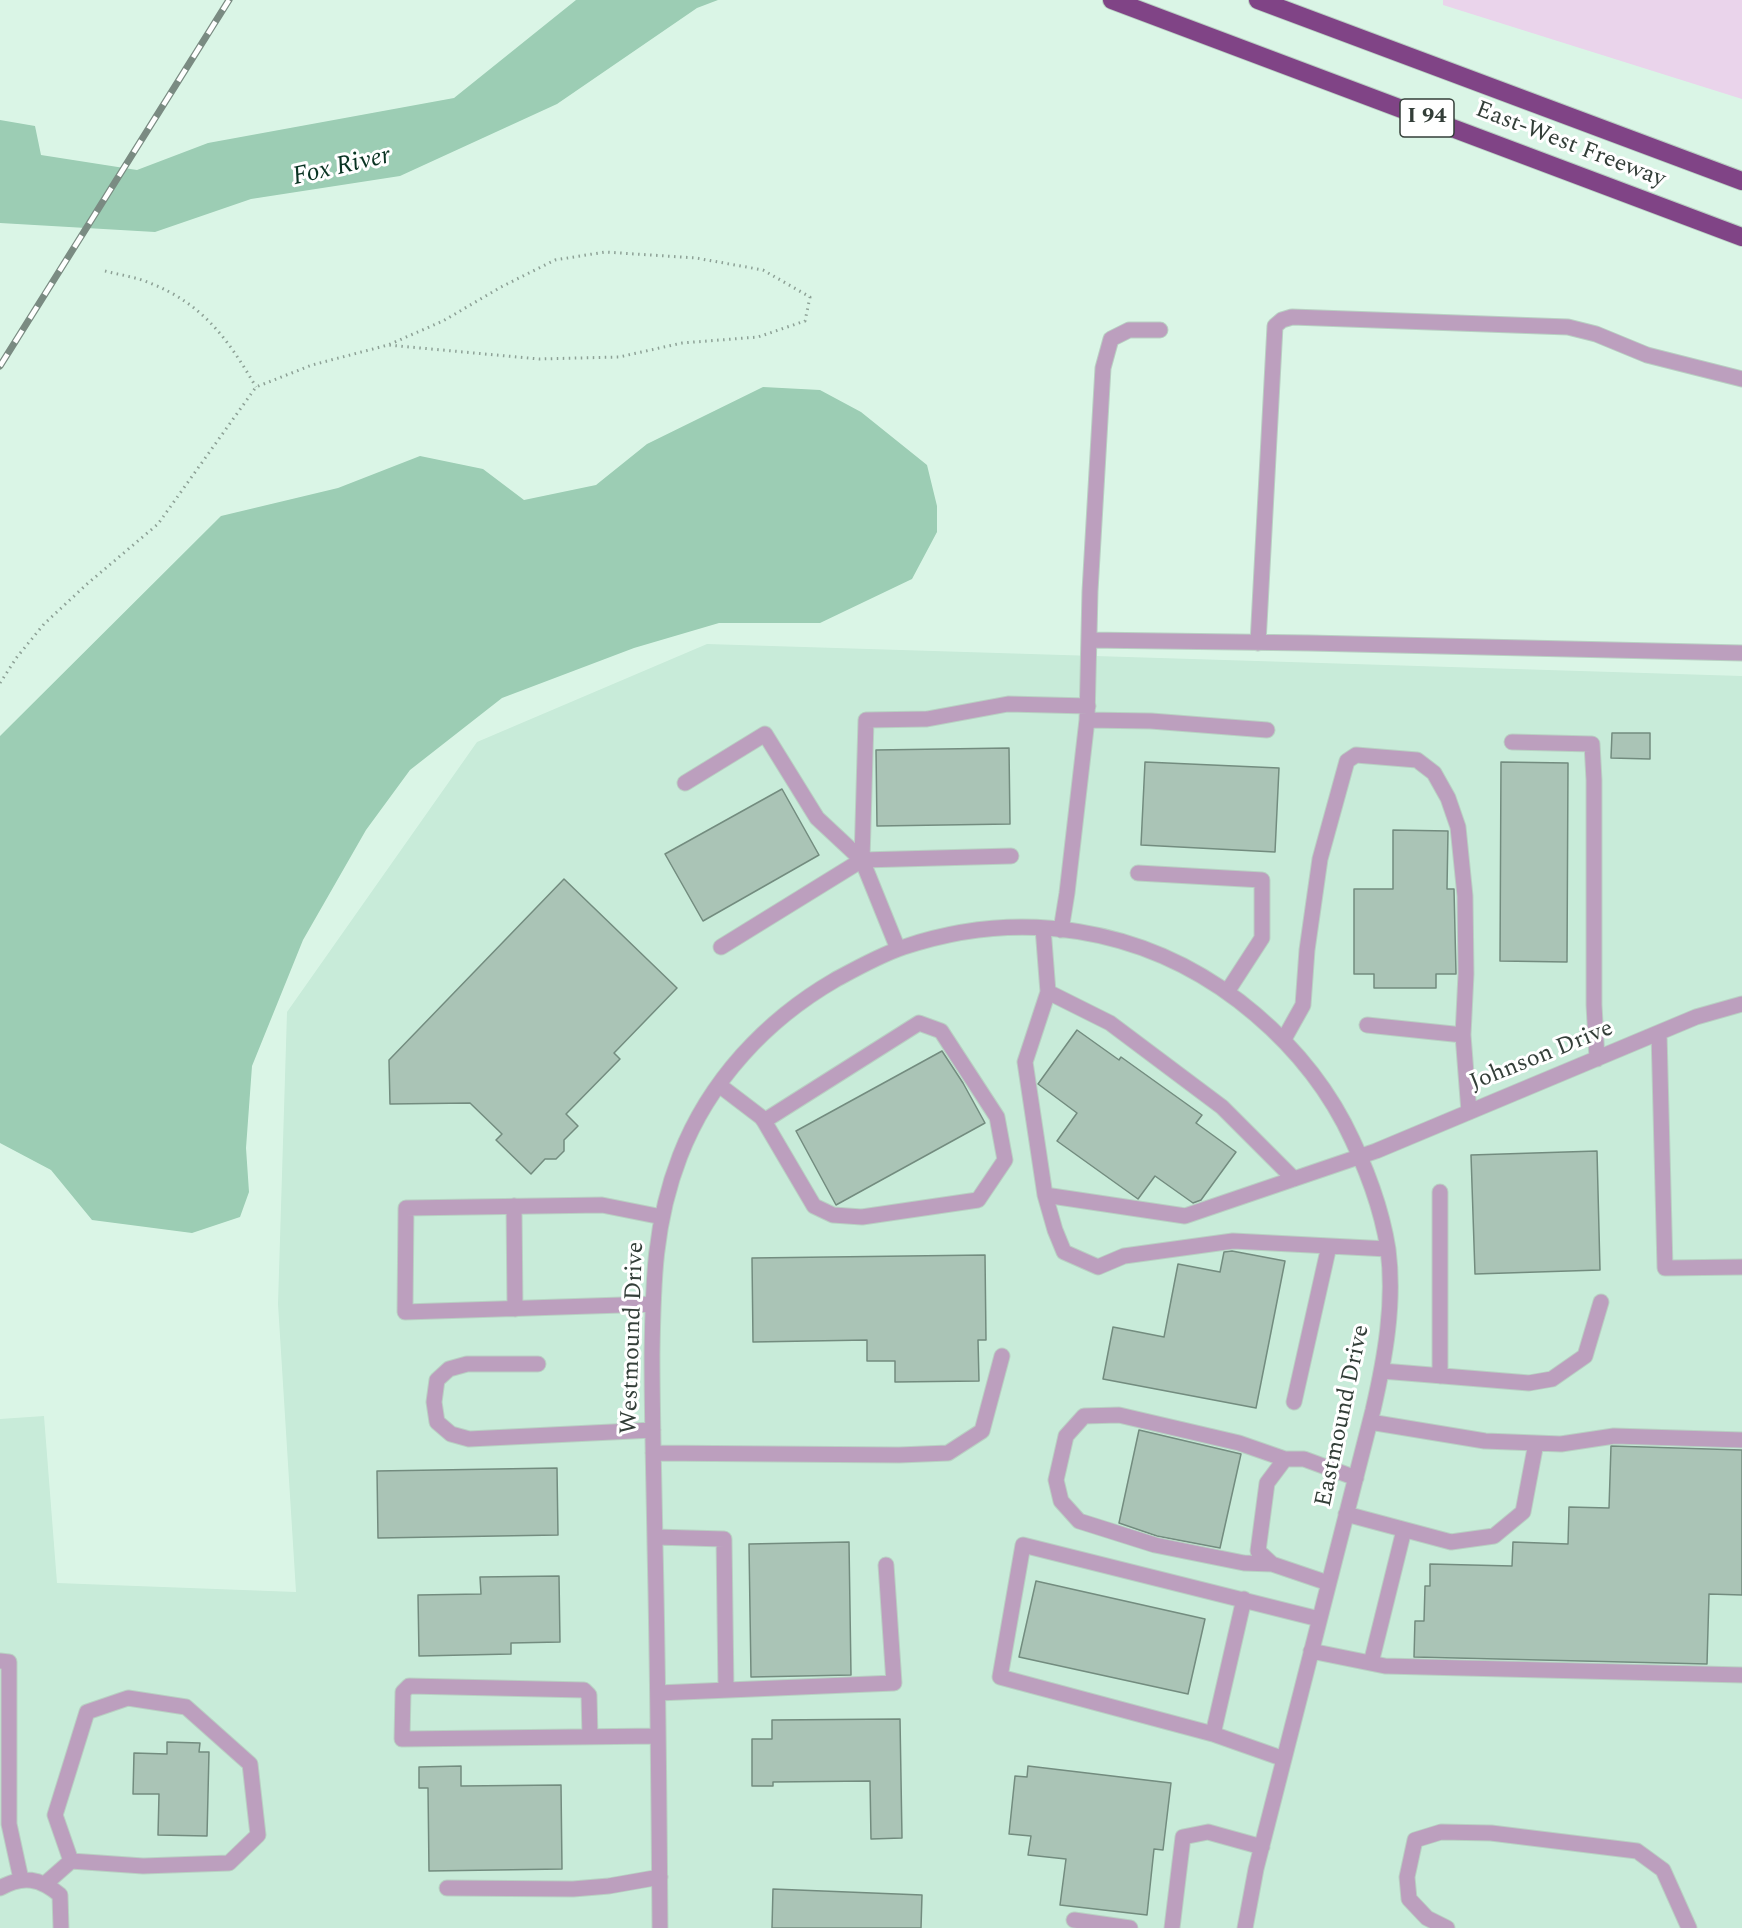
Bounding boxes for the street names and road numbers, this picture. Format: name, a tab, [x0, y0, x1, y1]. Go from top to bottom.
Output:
street label: East-West Freeway	[1471, 96, 1669, 196]
road number: I 94	[1400, 99, 1454, 137]
street label: Johnson Drive	[1466, 1015, 1618, 1099]
street label: Westmound Drive	[616, 1241, 652, 1435]
street label: Eastmound Drive	[1311, 1322, 1377, 1510]

